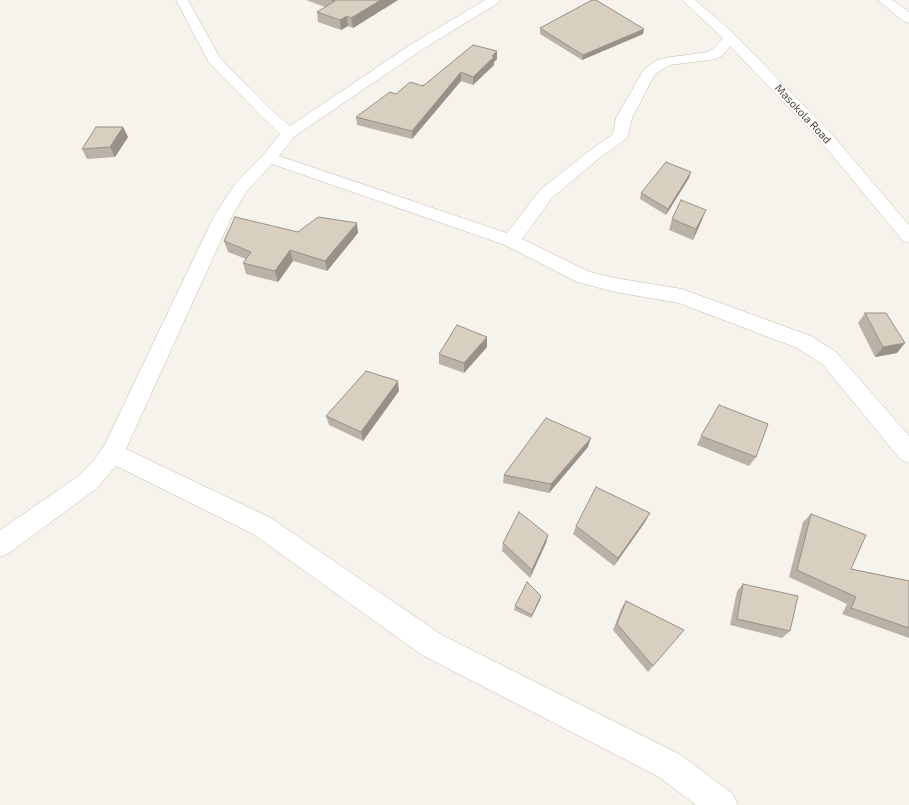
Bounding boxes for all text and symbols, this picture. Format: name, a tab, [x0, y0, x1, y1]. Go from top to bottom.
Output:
street label: Masokola Road	[772, 82, 834, 146]

